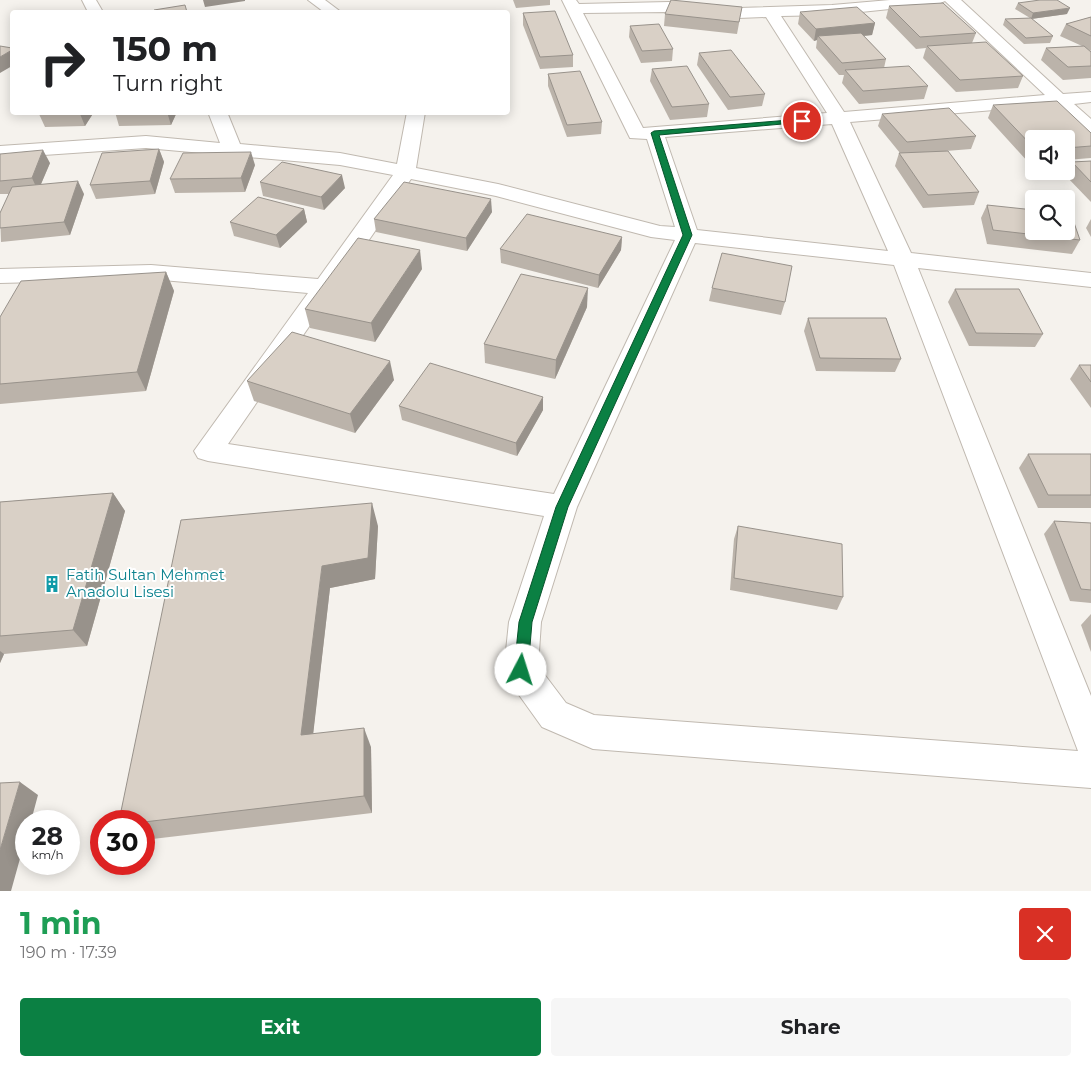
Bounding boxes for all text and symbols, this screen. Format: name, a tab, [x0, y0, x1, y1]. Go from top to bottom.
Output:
text: 150 m	[113, 27, 218, 70]
icon: right	[30, 30, 95, 95]
text: Turn right	[113, 70, 223, 97]
pin	[781, 100, 823, 142]
icon: arrive	[788, 107, 816, 135]
map controls	[1025, 130, 1075, 240]
button: sound	[1025, 130, 1075, 180]
button: search	[1025, 190, 1075, 240]
place label: Fatih Sultan Mehmet Anadolu Lisesi	[66, 565, 225, 601]
building icon: Fatih Sultan Mehmet Anadolu Lisesi	[42, 574, 62, 594]
position arrow	[494, 643, 546, 695]
speed limit sign: 30	[90, 810, 155, 875]
text: 28	[32, 821, 63, 851]
text: km/h	[31, 847, 64, 862]
text: 1 min	[20, 905, 101, 942]
button: close	[1019, 908, 1071, 960]
text: 190 m · 17:39	[20, 943, 117, 962]
button: Exit	[20, 998, 541, 1056]
button: Share	[551, 998, 1071, 1056]

